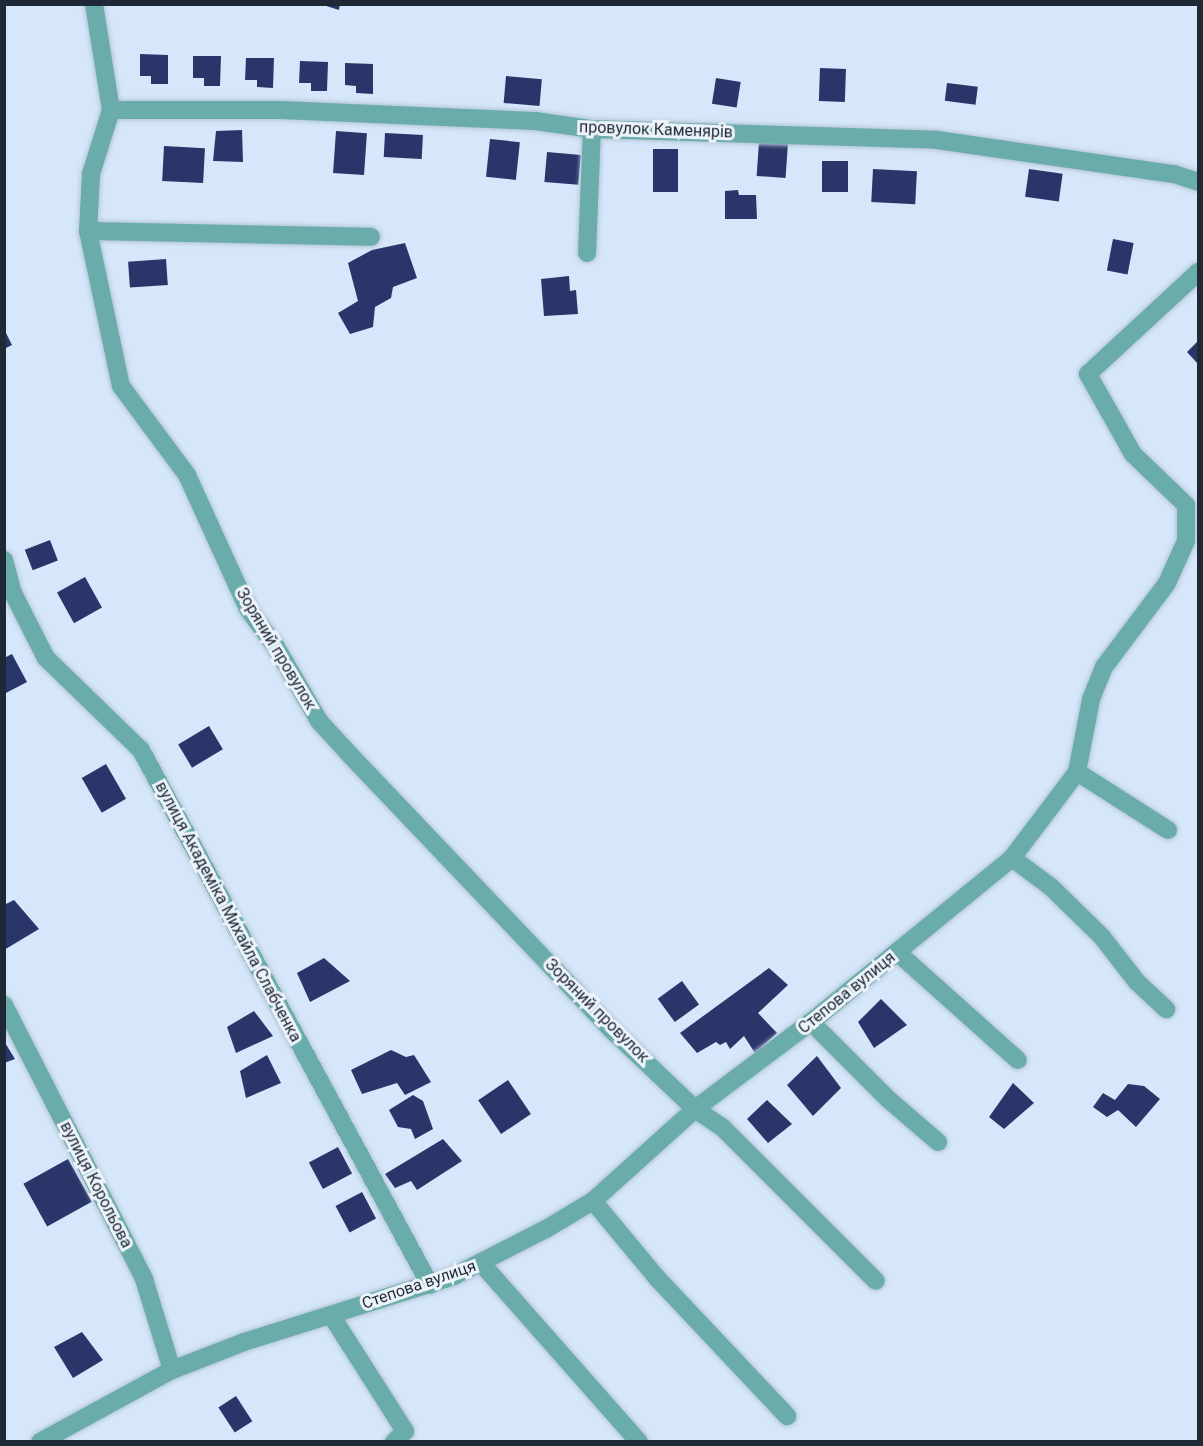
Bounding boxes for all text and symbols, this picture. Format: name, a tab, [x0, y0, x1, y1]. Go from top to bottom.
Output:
street label: провулок Каменярів	[579, 118, 733, 142]
street label: Зоряний провулок	[232, 585, 320, 713]
street label: вулиця Академіка Михайла Слабченка	[151, 779, 305, 1045]
street label: Степова вулиця	[795, 948, 899, 1038]
street label: Зоряний провулок	[541, 955, 653, 1067]
street label: вулиця Корольова	[56, 1119, 136, 1251]
street label: Степова вулиця	[359, 1257, 479, 1313]

